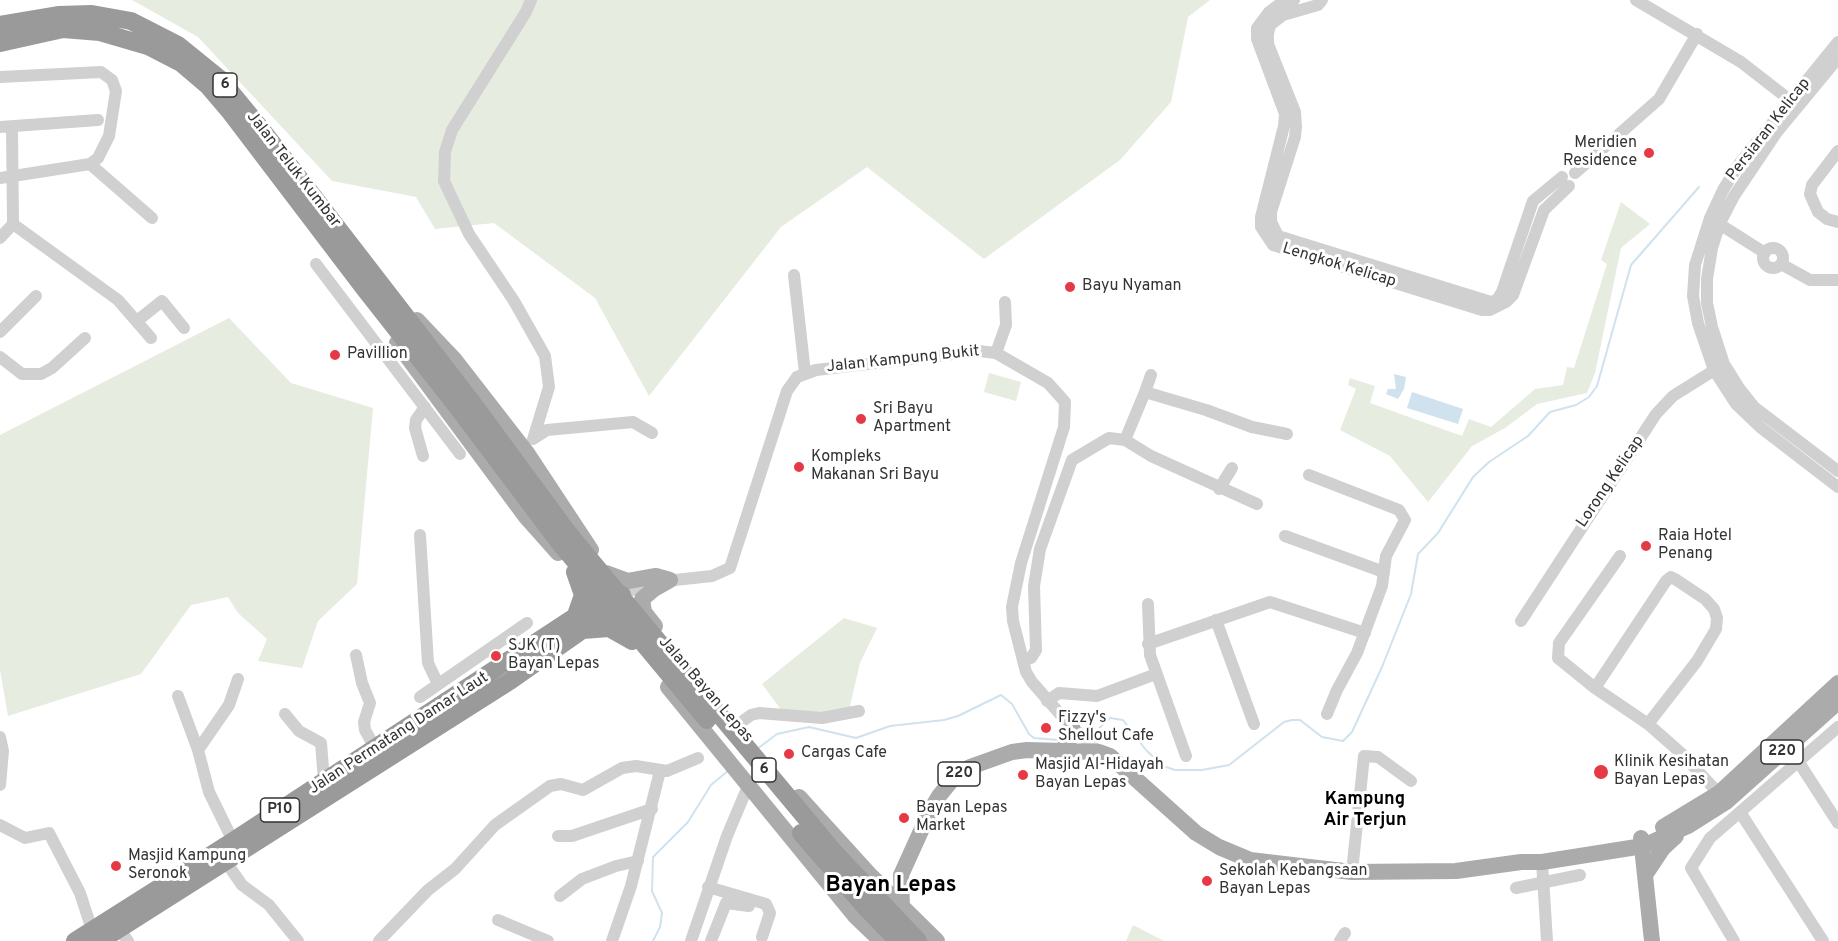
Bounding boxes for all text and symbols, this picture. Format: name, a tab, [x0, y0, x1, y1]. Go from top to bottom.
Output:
road number: 6	[213, 73, 237, 97]
street label: Persiaran Kelicap	[1723, 75, 1815, 185]
street label: Jalan Teluk Kumbar	[242, 108, 344, 232]
place label: Meridien Residence	[1563, 134, 1637, 172]
marker: Meridien Residence	[1642, 146, 1656, 160]
street label: Lengkok Kelicap	[1280, 240, 1398, 292]
place label: Bayu Nyaman	[1082, 277, 1182, 297]
marker: Bayu Nyaman	[1063, 280, 1077, 294]
street label: Jalan Kampung Bukit	[826, 342, 980, 378]
place label: Pavillion	[347, 345, 408, 365]
marker: Pavillion	[328, 348, 342, 362]
place label: Sri Bayu Apartment	[873, 400, 951, 438]
marker: Sri Bayu Apartment	[854, 412, 868, 426]
street label: Lorong Kelicap	[1573, 432, 1649, 532]
place label: Kompleks Makanan Sri Bayu	[811, 448, 939, 486]
marker: Kompleks Makanan Sri Bayu	[792, 460, 806, 474]
place label: Raia Hotel Penang	[1658, 527, 1732, 565]
marker: Raia Hotel Penang	[1639, 539, 1653, 553]
street label: Jalan Bayan Lepas	[654, 633, 756, 747]
place label: SJK (T) Bayan Lepas	[508, 637, 599, 675]
marker: SJK (T) Bayan Lepas	[489, 649, 503, 663]
street label: Jalan Permatang Damar Laut	[306, 669, 492, 799]
place label: Fizzy's Shellout Cafe	[1058, 709, 1154, 747]
marker: Fizzy's Shellout Cafe	[1039, 721, 1053, 735]
road number: 220	[1761, 740, 1803, 764]
place label: Cargas Cafe	[801, 744, 887, 764]
marker: Cargas Cafe	[782, 747, 796, 761]
place label: Klinik Kesihatan Bayan Lepas	[1614, 753, 1729, 791]
place label: Masjid Al-Hidayah Bayan Lepas	[1035, 756, 1164, 794]
road number: 6	[752, 758, 776, 782]
road number: 220	[938, 762, 980, 786]
marker: Klinik Kesihatan Bayan Lepas	[1592, 763, 1610, 781]
marker: Masjid Al-Hidayah Bayan Lepas	[1016, 768, 1030, 782]
district label: Kampung Air Terjun	[1323, 789, 1407, 832]
road number: P10	[260, 798, 300, 822]
place label: Bayan Lepas Market	[916, 799, 1007, 837]
marker: Bayan Lepas Market	[897, 811, 911, 825]
place label: Masjid Kampung Seronok	[128, 847, 246, 885]
marker: Masjid Kampung Seronok	[109, 859, 123, 873]
place label: Sekolah Kebangsaan Bayan Lepas	[1219, 862, 1368, 900]
district label: Bayan Lepas	[825, 874, 957, 900]
marker: Sekolah Kebangsaan Bayan Lepas	[1200, 874, 1214, 888]

